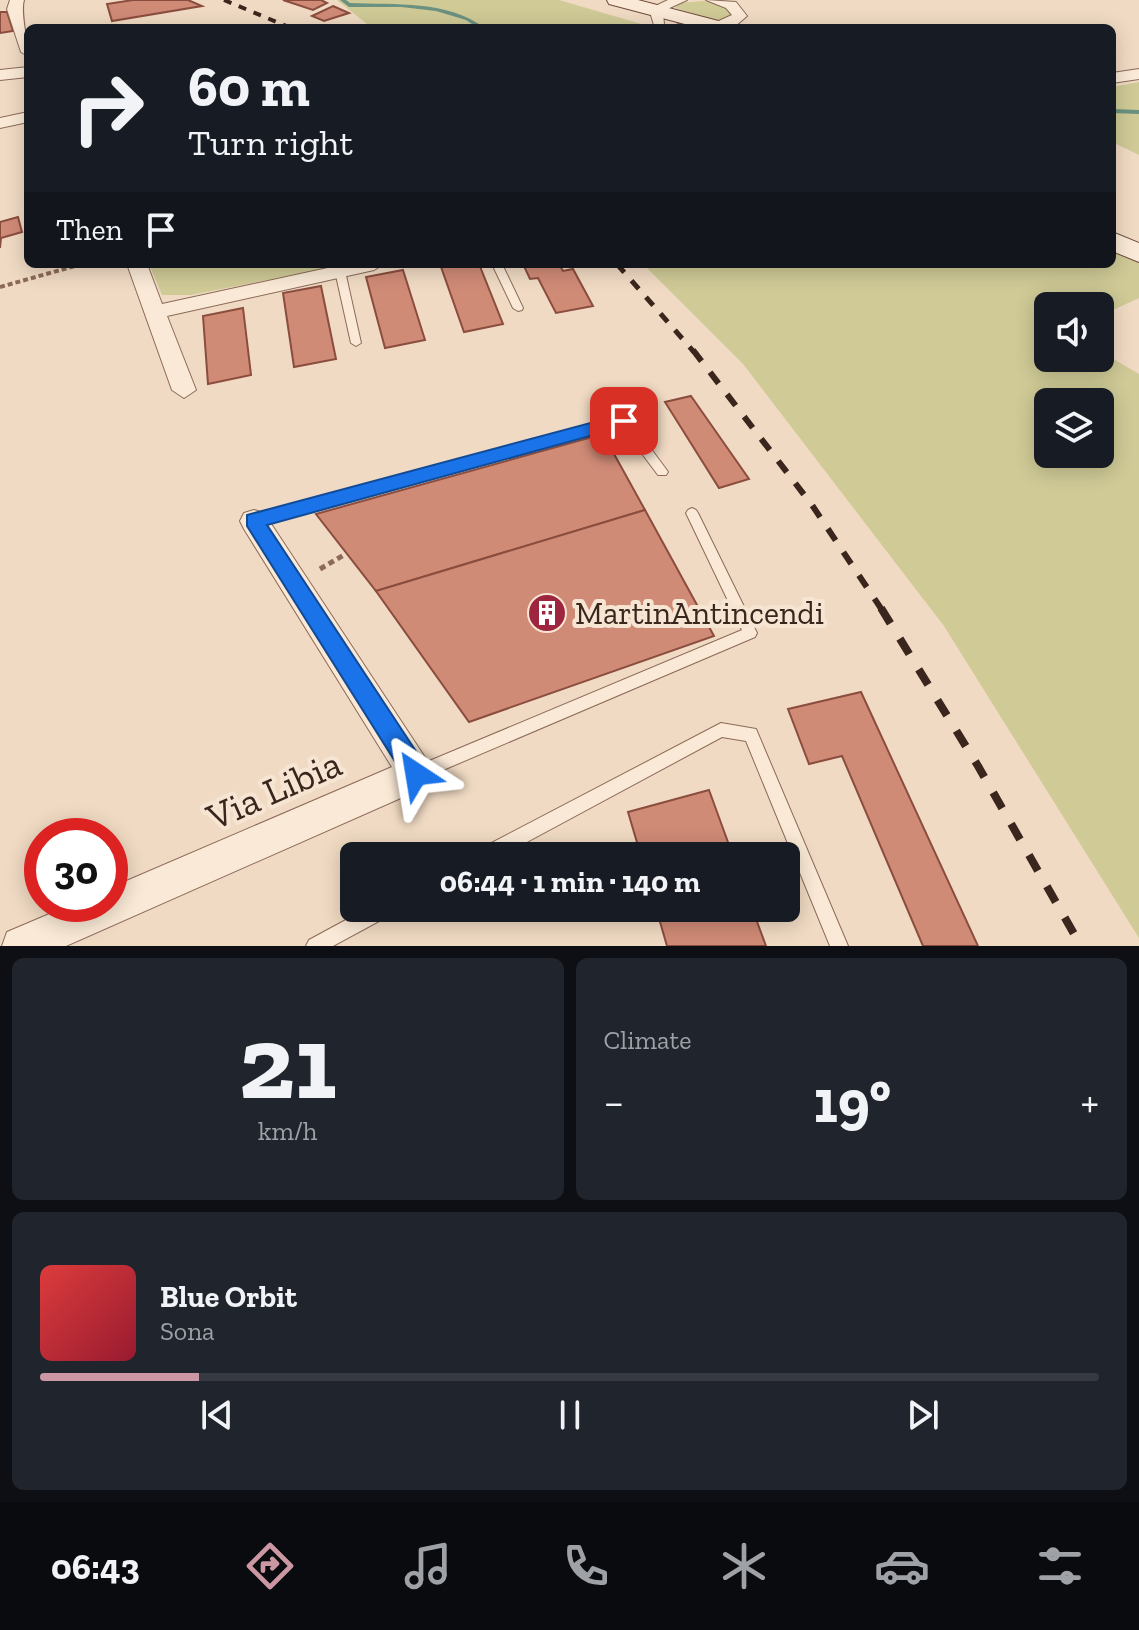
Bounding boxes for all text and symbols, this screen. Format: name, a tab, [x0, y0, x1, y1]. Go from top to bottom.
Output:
text: 60 m	[188, 53, 310, 120]
icon: right	[56, 56, 160, 160]
text: Turn right	[188, 121, 353, 164]
icon: arrive	[139, 208, 183, 252]
text: Then	[56, 212, 123, 248]
map controls	[1034, 292, 1114, 468]
button: sound	[1034, 292, 1114, 372]
pin	[590, 387, 658, 455]
button: layers	[1034, 388, 1114, 468]
icon: arrive	[602, 399, 646, 443]
building icon: MartinAntincendi	[526, 592, 568, 634]
place label: MartinAntincendi	[575, 594, 824, 632]
position arrow	[374, 732, 458, 816]
street label: Via Libia	[199, 740, 348, 840]
speed limit sign: 30	[24, 818, 128, 922]
text: 06:44 · 1 min · 140 m	[440, 864, 700, 900]
text: 21	[239, 1000, 337, 1125]
text: Climate	[604, 1024, 691, 1056]
text: 19°	[814, 1065, 891, 1137]
text: −	[604, 1075, 624, 1128]
text: +	[1080, 1075, 1099, 1128]
text: km/h	[258, 1115, 317, 1147]
text: Blue Orbit	[160, 1279, 297, 1315]
text: Sona	[160, 1315, 215, 1347]
icon: previous	[195, 1393, 239, 1437]
icon: pause	[548, 1393, 592, 1437]
icon: next	[901, 1393, 945, 1437]
icon: directions	[242, 1538, 298, 1594]
icon: music	[400, 1538, 456, 1594]
icon: phone	[558, 1538, 614, 1594]
icon: climate	[716, 1538, 772, 1594]
icon: car	[874, 1538, 930, 1594]
icon: filters	[1032, 1538, 1088, 1594]
text: 06:43	[51, 1545, 140, 1588]

